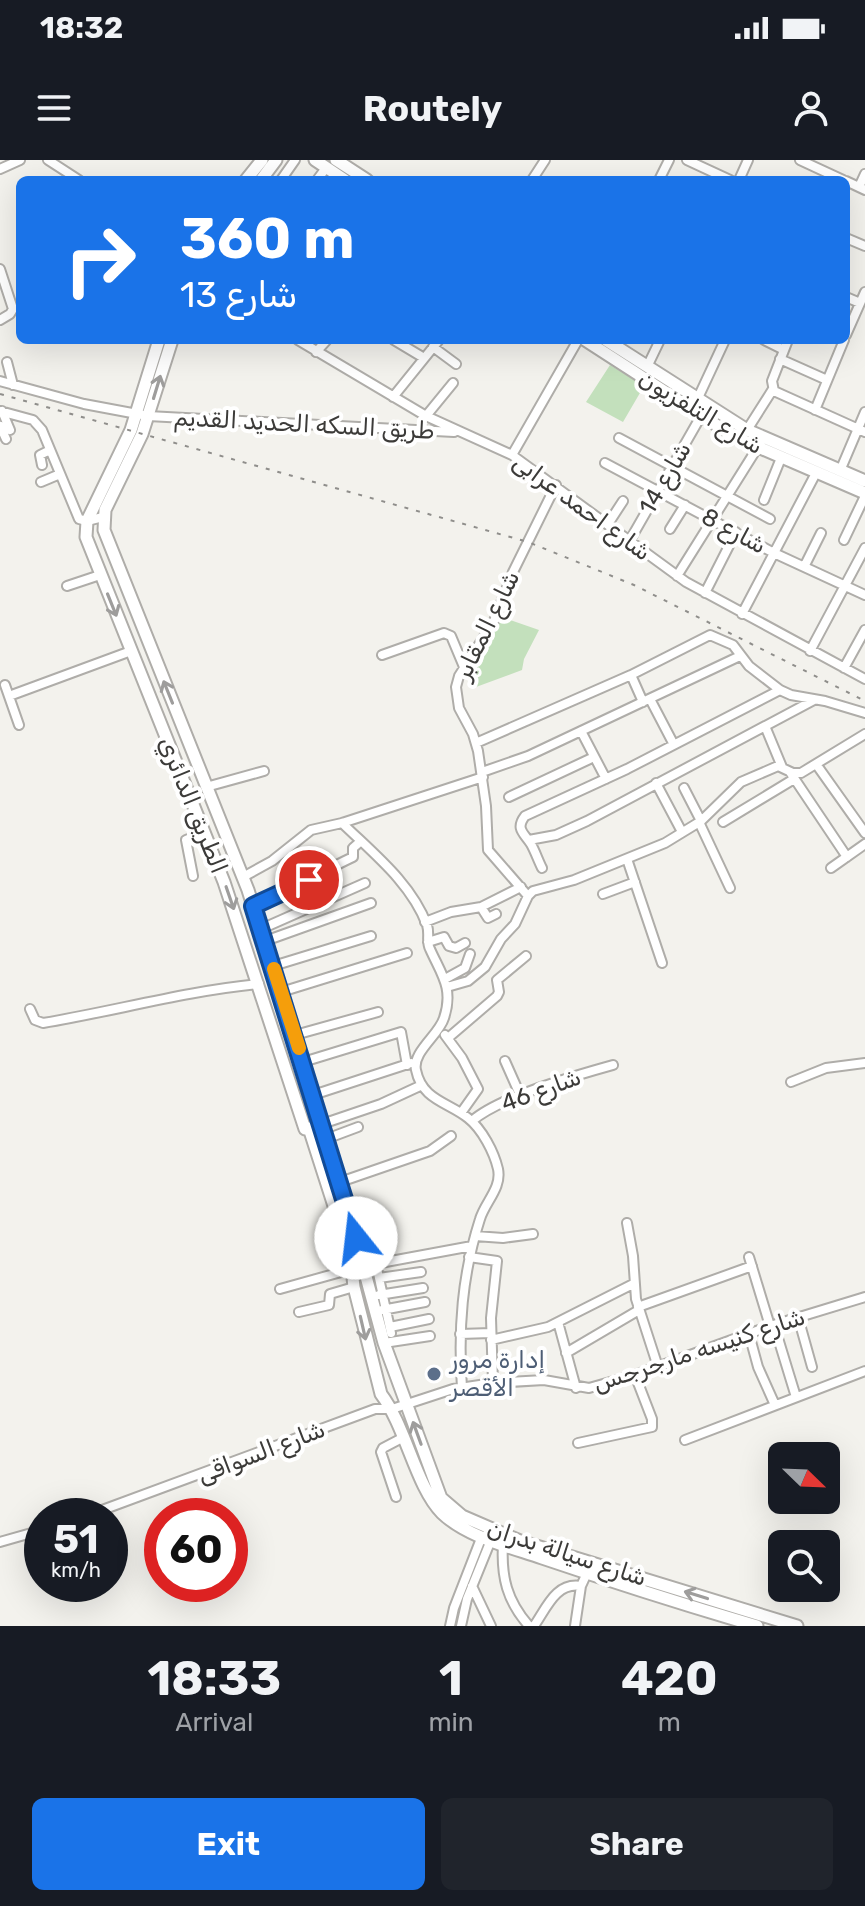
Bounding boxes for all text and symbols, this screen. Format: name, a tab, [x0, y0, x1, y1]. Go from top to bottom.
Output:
text: 18:32	[40, 10, 123, 46]
icon: menu	[32, 86, 76, 130]
icon: person	[789, 86, 833, 130]
text: Routely	[363, 87, 502, 130]
text: 360 m	[180, 206, 355, 272]
icon: right	[48, 208, 152, 312]
text: شارع 13	[180, 273, 298, 316]
street label: شارع التلفزيون	[633, 364, 768, 462]
one-way arrow	[151, 375, 165, 400]
street label: طريق السكه الحديد القديم	[173, 403, 435, 446]
street label: شارع 14	[633, 437, 699, 520]
street label: شارع احمد عرابى	[506, 447, 657, 568]
street label: شارع 8	[696, 502, 771, 561]
street label: شارع المقابر	[448, 566, 527, 687]
one-way arrow	[106, 592, 120, 617]
one-way arrow	[160, 681, 175, 705]
street label: الطريق الدائري	[150, 732, 233, 879]
pin	[275, 846, 343, 914]
icon: arrive	[287, 858, 331, 902]
one-way arrow	[224, 885, 238, 910]
street label: شارع 46	[497, 1063, 586, 1119]
position arrow	[314, 1196, 398, 1280]
street label: شارع كنيسه مارجرجس	[589, 1303, 809, 1399]
one-way arrow	[357, 1315, 372, 1341]
place label: إدارة مرور الأقصر	[448, 1346, 545, 1402]
marker: إدارة مرور الأقصر	[425, 1365, 443, 1383]
street label: شارع السواقى	[193, 1415, 330, 1491]
one-way arrow	[409, 1421, 423, 1446]
north arrow	[768, 1442, 840, 1514]
map controls	[768, 1442, 840, 1602]
speed limit sign: 60	[144, 1498, 248, 1602]
street label: شارع سيالة بدران	[483, 1514, 650, 1594]
text: 51	[53, 1516, 99, 1563]
button: search	[768, 1530, 840, 1602]
text: km/h	[51, 1558, 101, 1582]
one-way arrow	[683, 1587, 709, 1602]
text: 18:33	[147, 1650, 281, 1707]
text: 1	[439, 1650, 463, 1707]
text: 420	[621, 1650, 718, 1707]
text: Arrival	[175, 1707, 253, 1738]
text: min	[428, 1707, 474, 1738]
text: m	[658, 1707, 681, 1738]
button: Exit	[32, 1798, 425, 1890]
button: Share	[441, 1798, 833, 1890]

